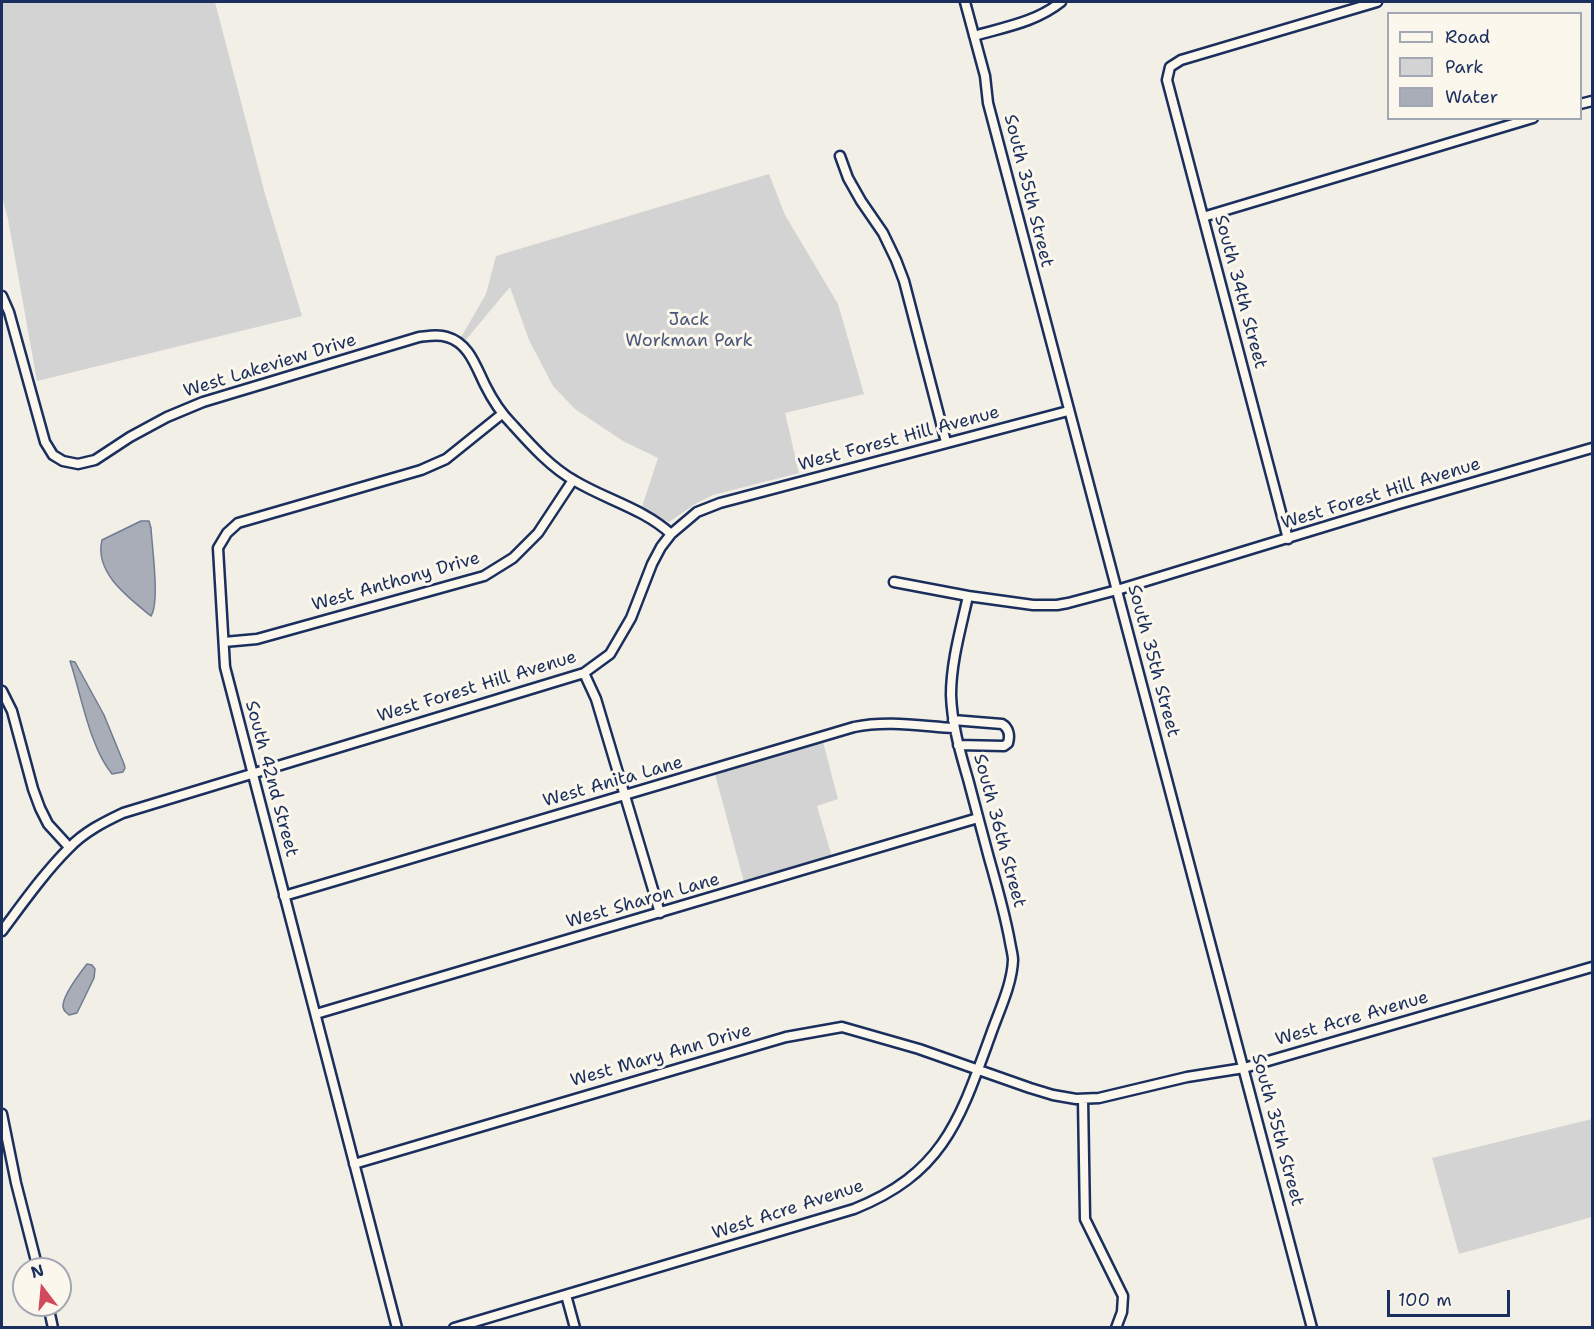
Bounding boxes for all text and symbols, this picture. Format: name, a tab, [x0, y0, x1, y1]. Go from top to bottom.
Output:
legend	[1387, 12, 1582, 120]
text: Road	[1445, 25, 1490, 49]
text: Park	[1445, 55, 1484, 79]
text: Water	[1445, 85, 1498, 109]
street label: South 35th Street	[999, 112, 1057, 270]
street label: South 34th Street	[1209, 213, 1271, 371]
park label: Jack Workman Park	[625, 309, 753, 352]
street label: West Lakeview Drive	[181, 329, 359, 403]
street label: West Forest Hill Avenue	[796, 402, 1002, 476]
street label: West Forest Hill Avenue	[1279, 453, 1483, 535]
street label: West Anthony Drive	[309, 548, 483, 616]
street label: South 35th Street	[1122, 582, 1184, 740]
street label: West Forest Hill Avenue	[375, 646, 579, 728]
street label: South 42nd Street	[240, 699, 302, 859]
street label: West Anita Lane	[541, 752, 685, 812]
street label: South 36th Street	[968, 752, 1030, 910]
street label: West Sharon Lane	[564, 869, 722, 933]
street label: West Acre Avenue	[1273, 987, 1431, 1051]
street label: West Mary Ann Drive	[568, 1020, 754, 1092]
street label: South 35th Street	[1246, 1051, 1308, 1209]
street label: West Acre Avenue	[709, 1175, 867, 1245]
north arrow	[12, 1257, 72, 1317]
text: N	[28, 1259, 46, 1283]
scale bar	[1390, 1278, 1513, 1316]
text: 100 m	[1398, 1288, 1452, 1312]

